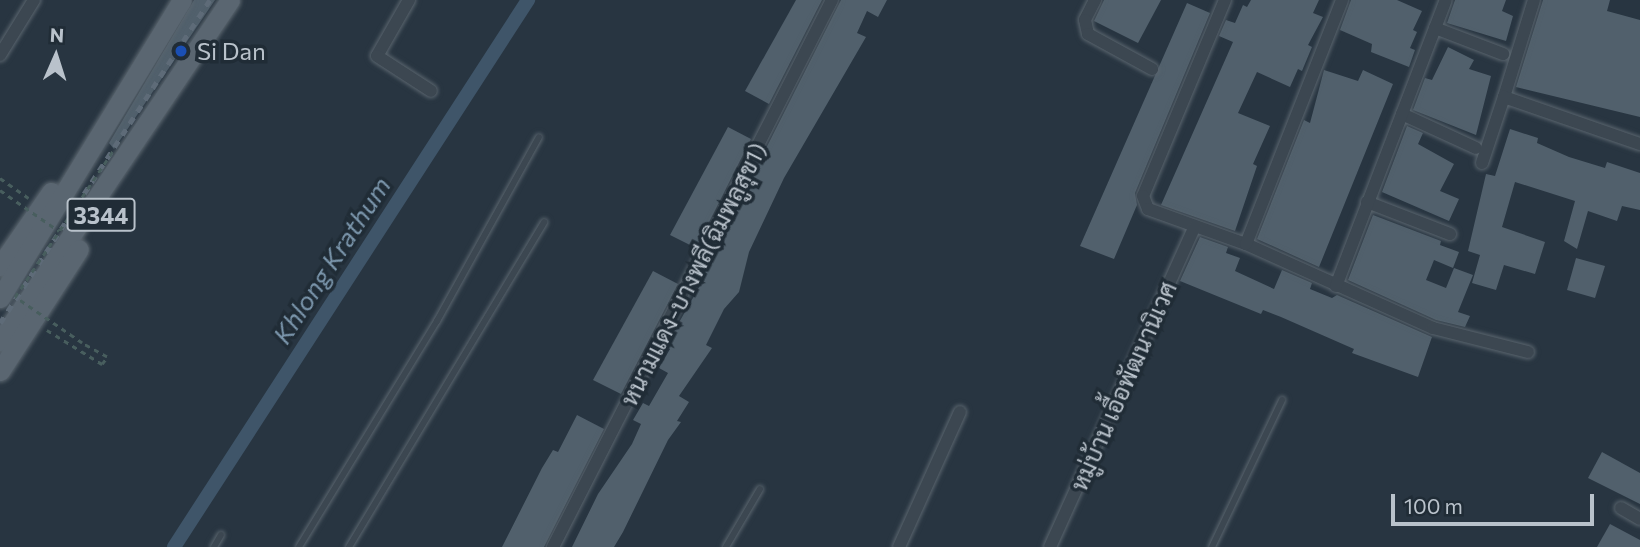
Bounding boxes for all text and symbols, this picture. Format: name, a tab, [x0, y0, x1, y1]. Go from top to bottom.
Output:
north arrow	[21, 21, 91, 91]
text: N	[49, 23, 65, 46]
place label: Si Dan	[197, 37, 266, 65]
marker: Si Dan	[171, 41, 191, 61]
street label: หนามแดง-บางพลี(ฉิมพลูสุข1)	[614, 137, 772, 411]
water label: Khlong Krathum	[266, 171, 396, 349]
road number: 3344	[66, 196, 136, 234]
street label: หมู่บ้าน เอื้อพัฒนานิเวศ	[1064, 277, 1182, 495]
scale bar	[1395, 480, 1598, 524]
text: 100 m	[1404, 493, 1463, 518]

